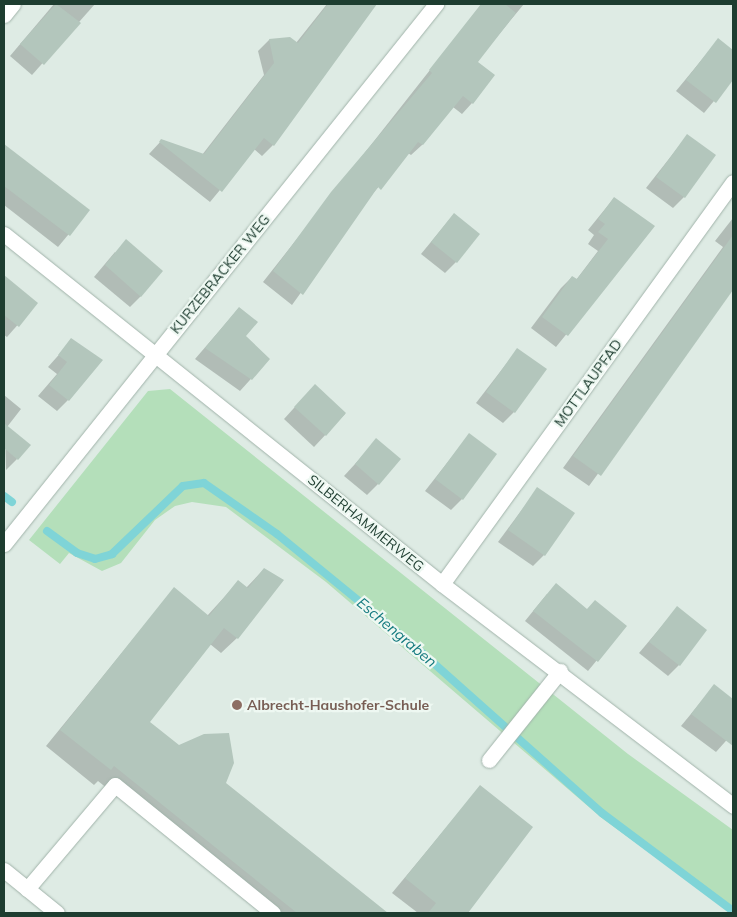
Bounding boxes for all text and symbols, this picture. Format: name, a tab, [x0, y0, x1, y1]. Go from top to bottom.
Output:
street label: KURZEBRACKER WEG	[167, 211, 273, 337]
street label: MOTTLAUPFAD	[551, 336, 625, 430]
street label: SILBERHAMMERWEG	[305, 471, 427, 575]
water label: Eschengraben	[353, 593, 441, 671]
place label: Albrecht-Haushofer-Schule	[247, 697, 429, 713]
marker: Albrecht-Haushofer-Schule	[231, 699, 243, 711]

